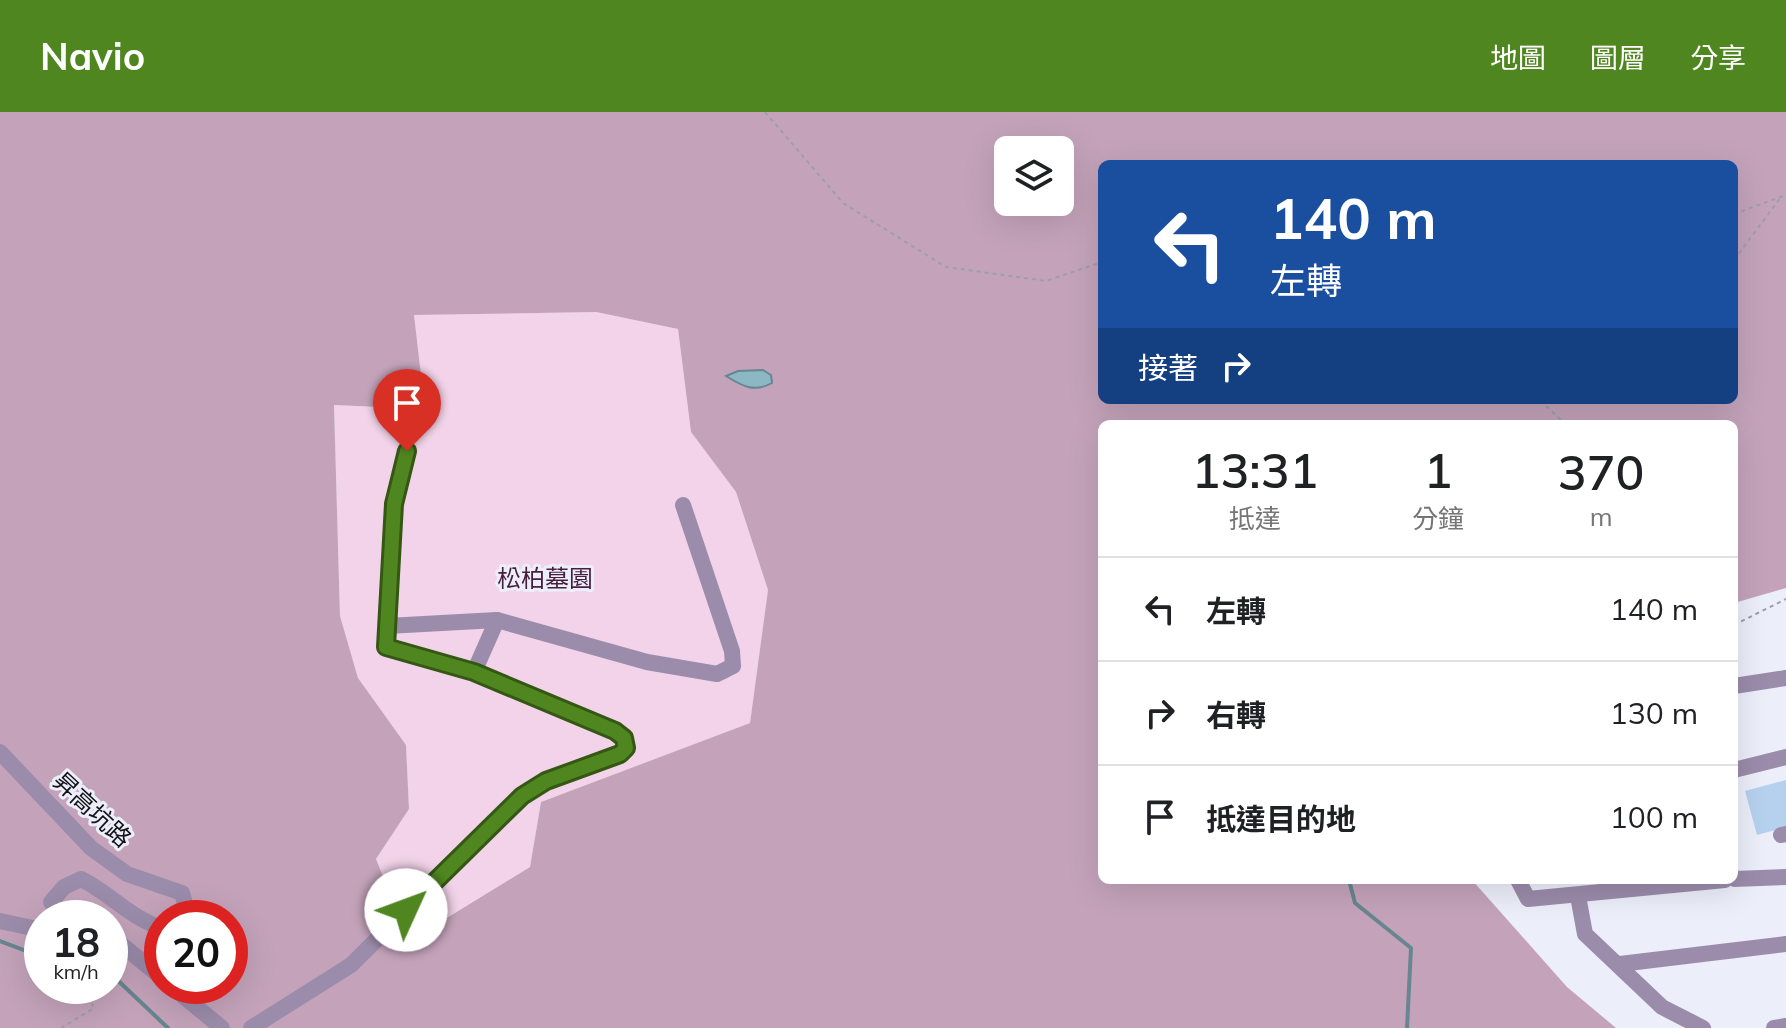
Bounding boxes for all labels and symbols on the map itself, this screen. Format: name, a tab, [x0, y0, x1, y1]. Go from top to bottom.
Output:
pin	[373, 369, 441, 451]
park label: 松柏墓園	[497, 563, 593, 593]
street label: 昇高坑路	[47, 766, 138, 853]
position arrow	[364, 868, 448, 952]
speed limit sign: 20	[144, 900, 248, 1004]

